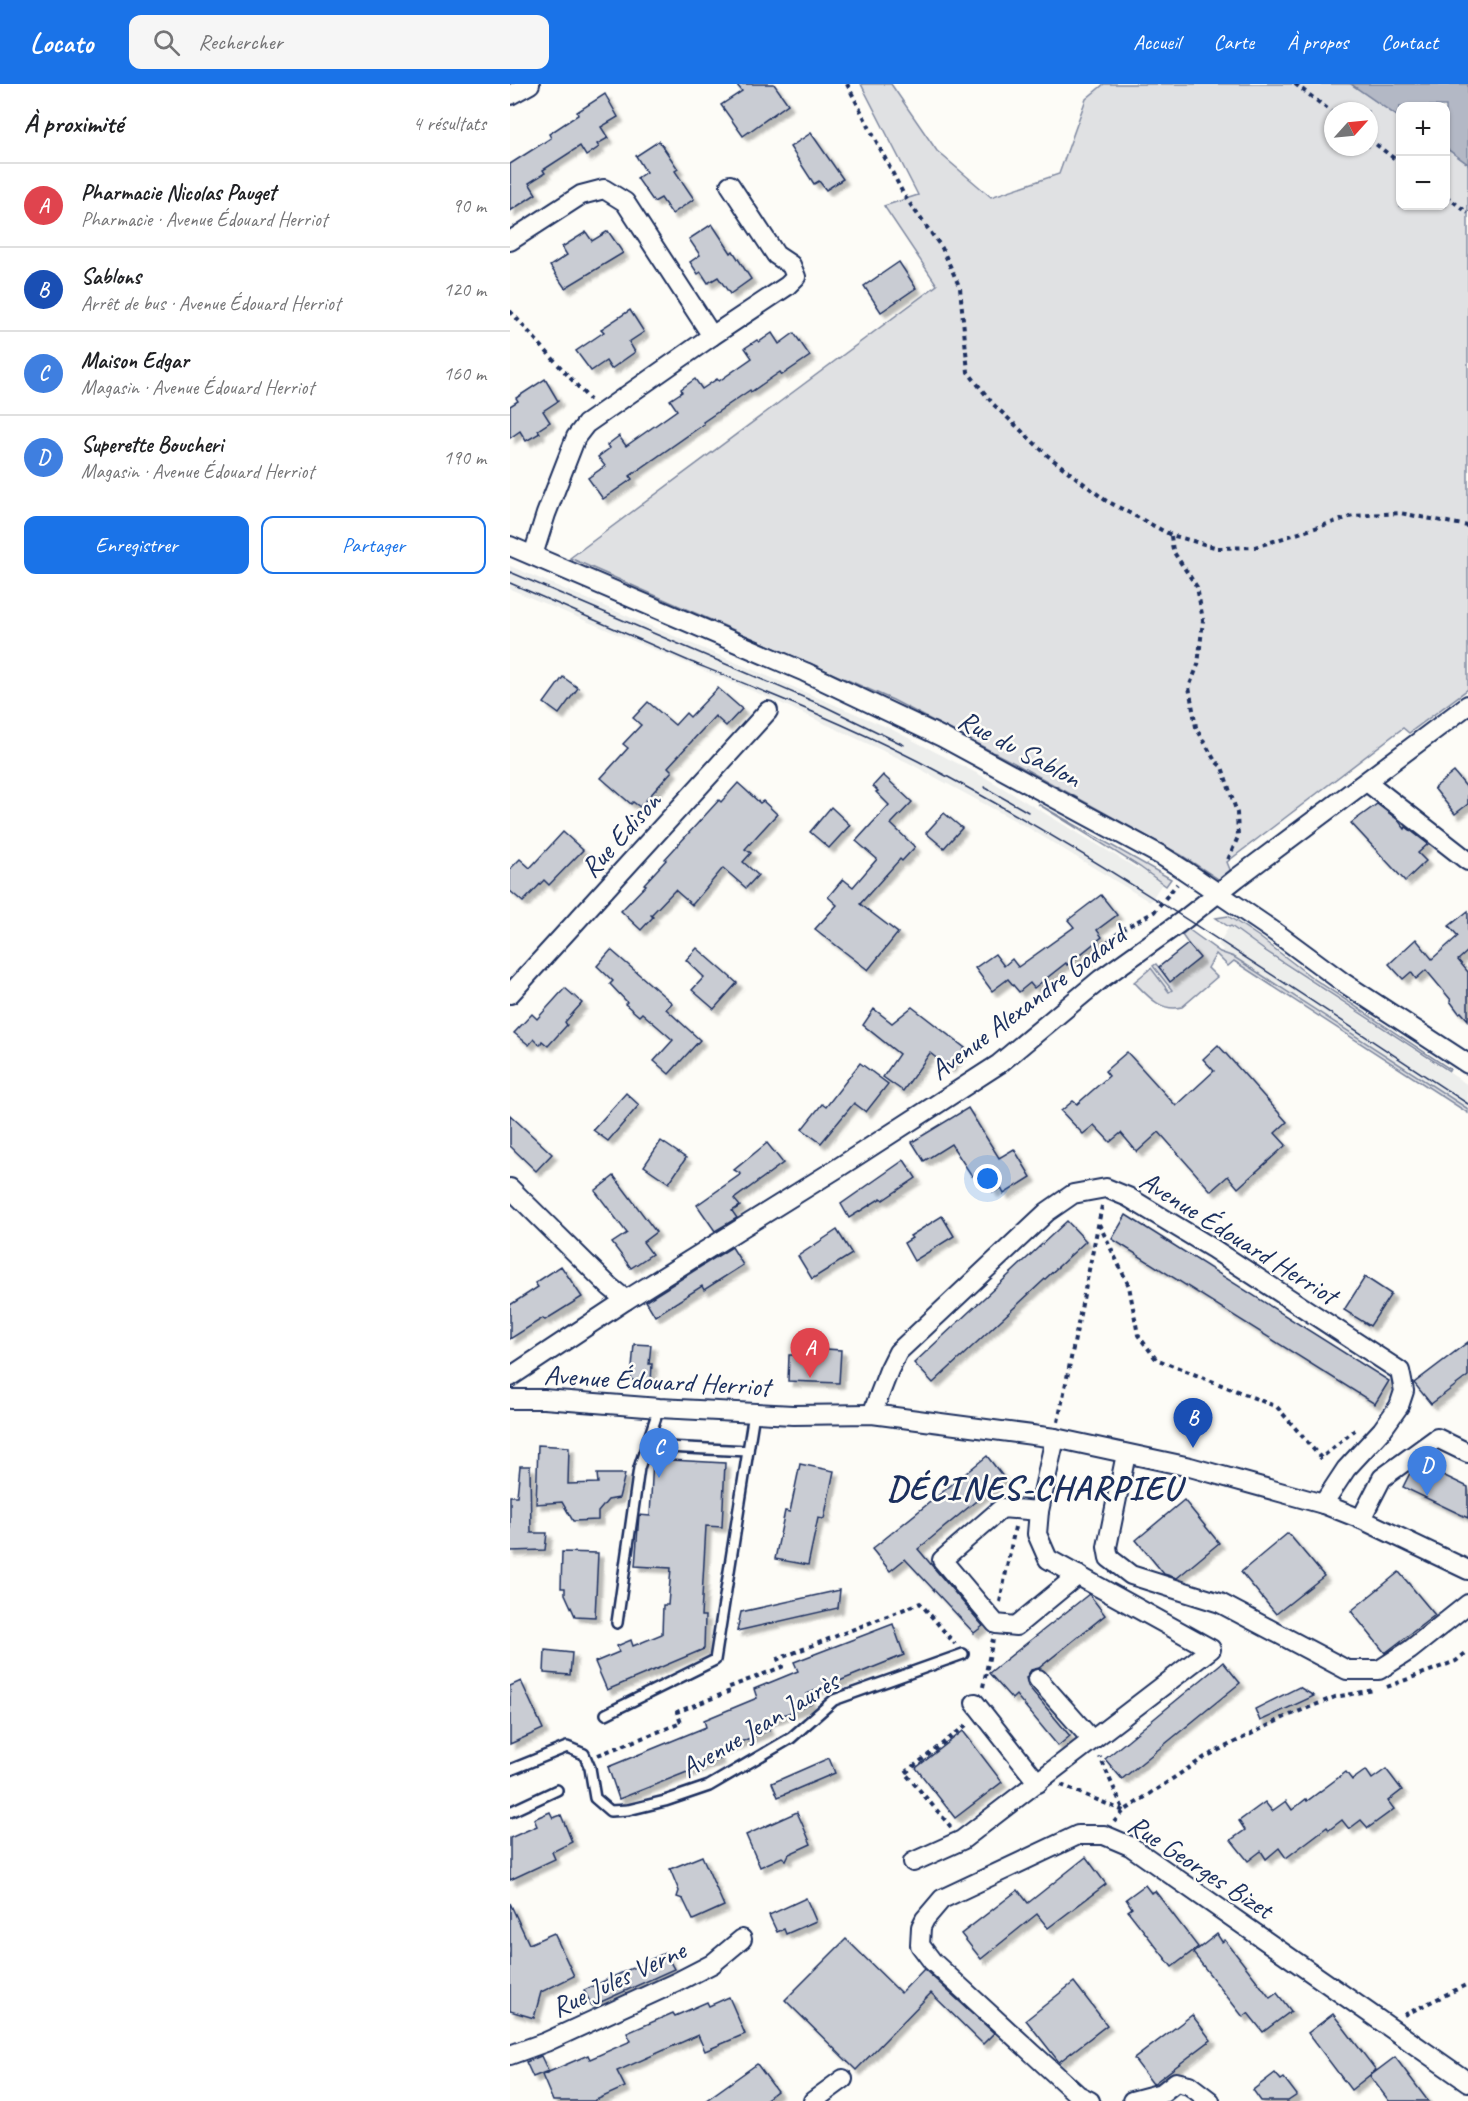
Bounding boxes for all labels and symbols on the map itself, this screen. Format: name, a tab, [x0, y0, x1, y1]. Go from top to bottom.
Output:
north arrow	[1324, 102, 1378, 156]
street label: Rue du Sablon	[953, 702, 1088, 796]
street label: Rue Edison	[573, 783, 669, 885]
street label: Avenue Alexandre Godard	[922, 915, 1135, 1087]
street label: Avenue Édouard Herriot	[1133, 1163, 1347, 1314]
your location	[973, 1164, 1002, 1193]
pin: A	[790, 1328, 830, 1378]
street label: Avenue Édouard Herriot	[543, 1357, 775, 1404]
pin: B	[1174, 1398, 1212, 1448]
pin: C	[640, 1428, 678, 1478]
pin: D	[1408, 1446, 1446, 1496]
district label: DÉCINES-CHARPIEU	[887, 1466, 1186, 1509]
street label: Avenue Jean Jaurès	[674, 1662, 847, 1785]
street label: Rue Georges Bizet	[1122, 1807, 1282, 1928]
street label: Rue Jules Verne	[546, 1931, 693, 2025]

